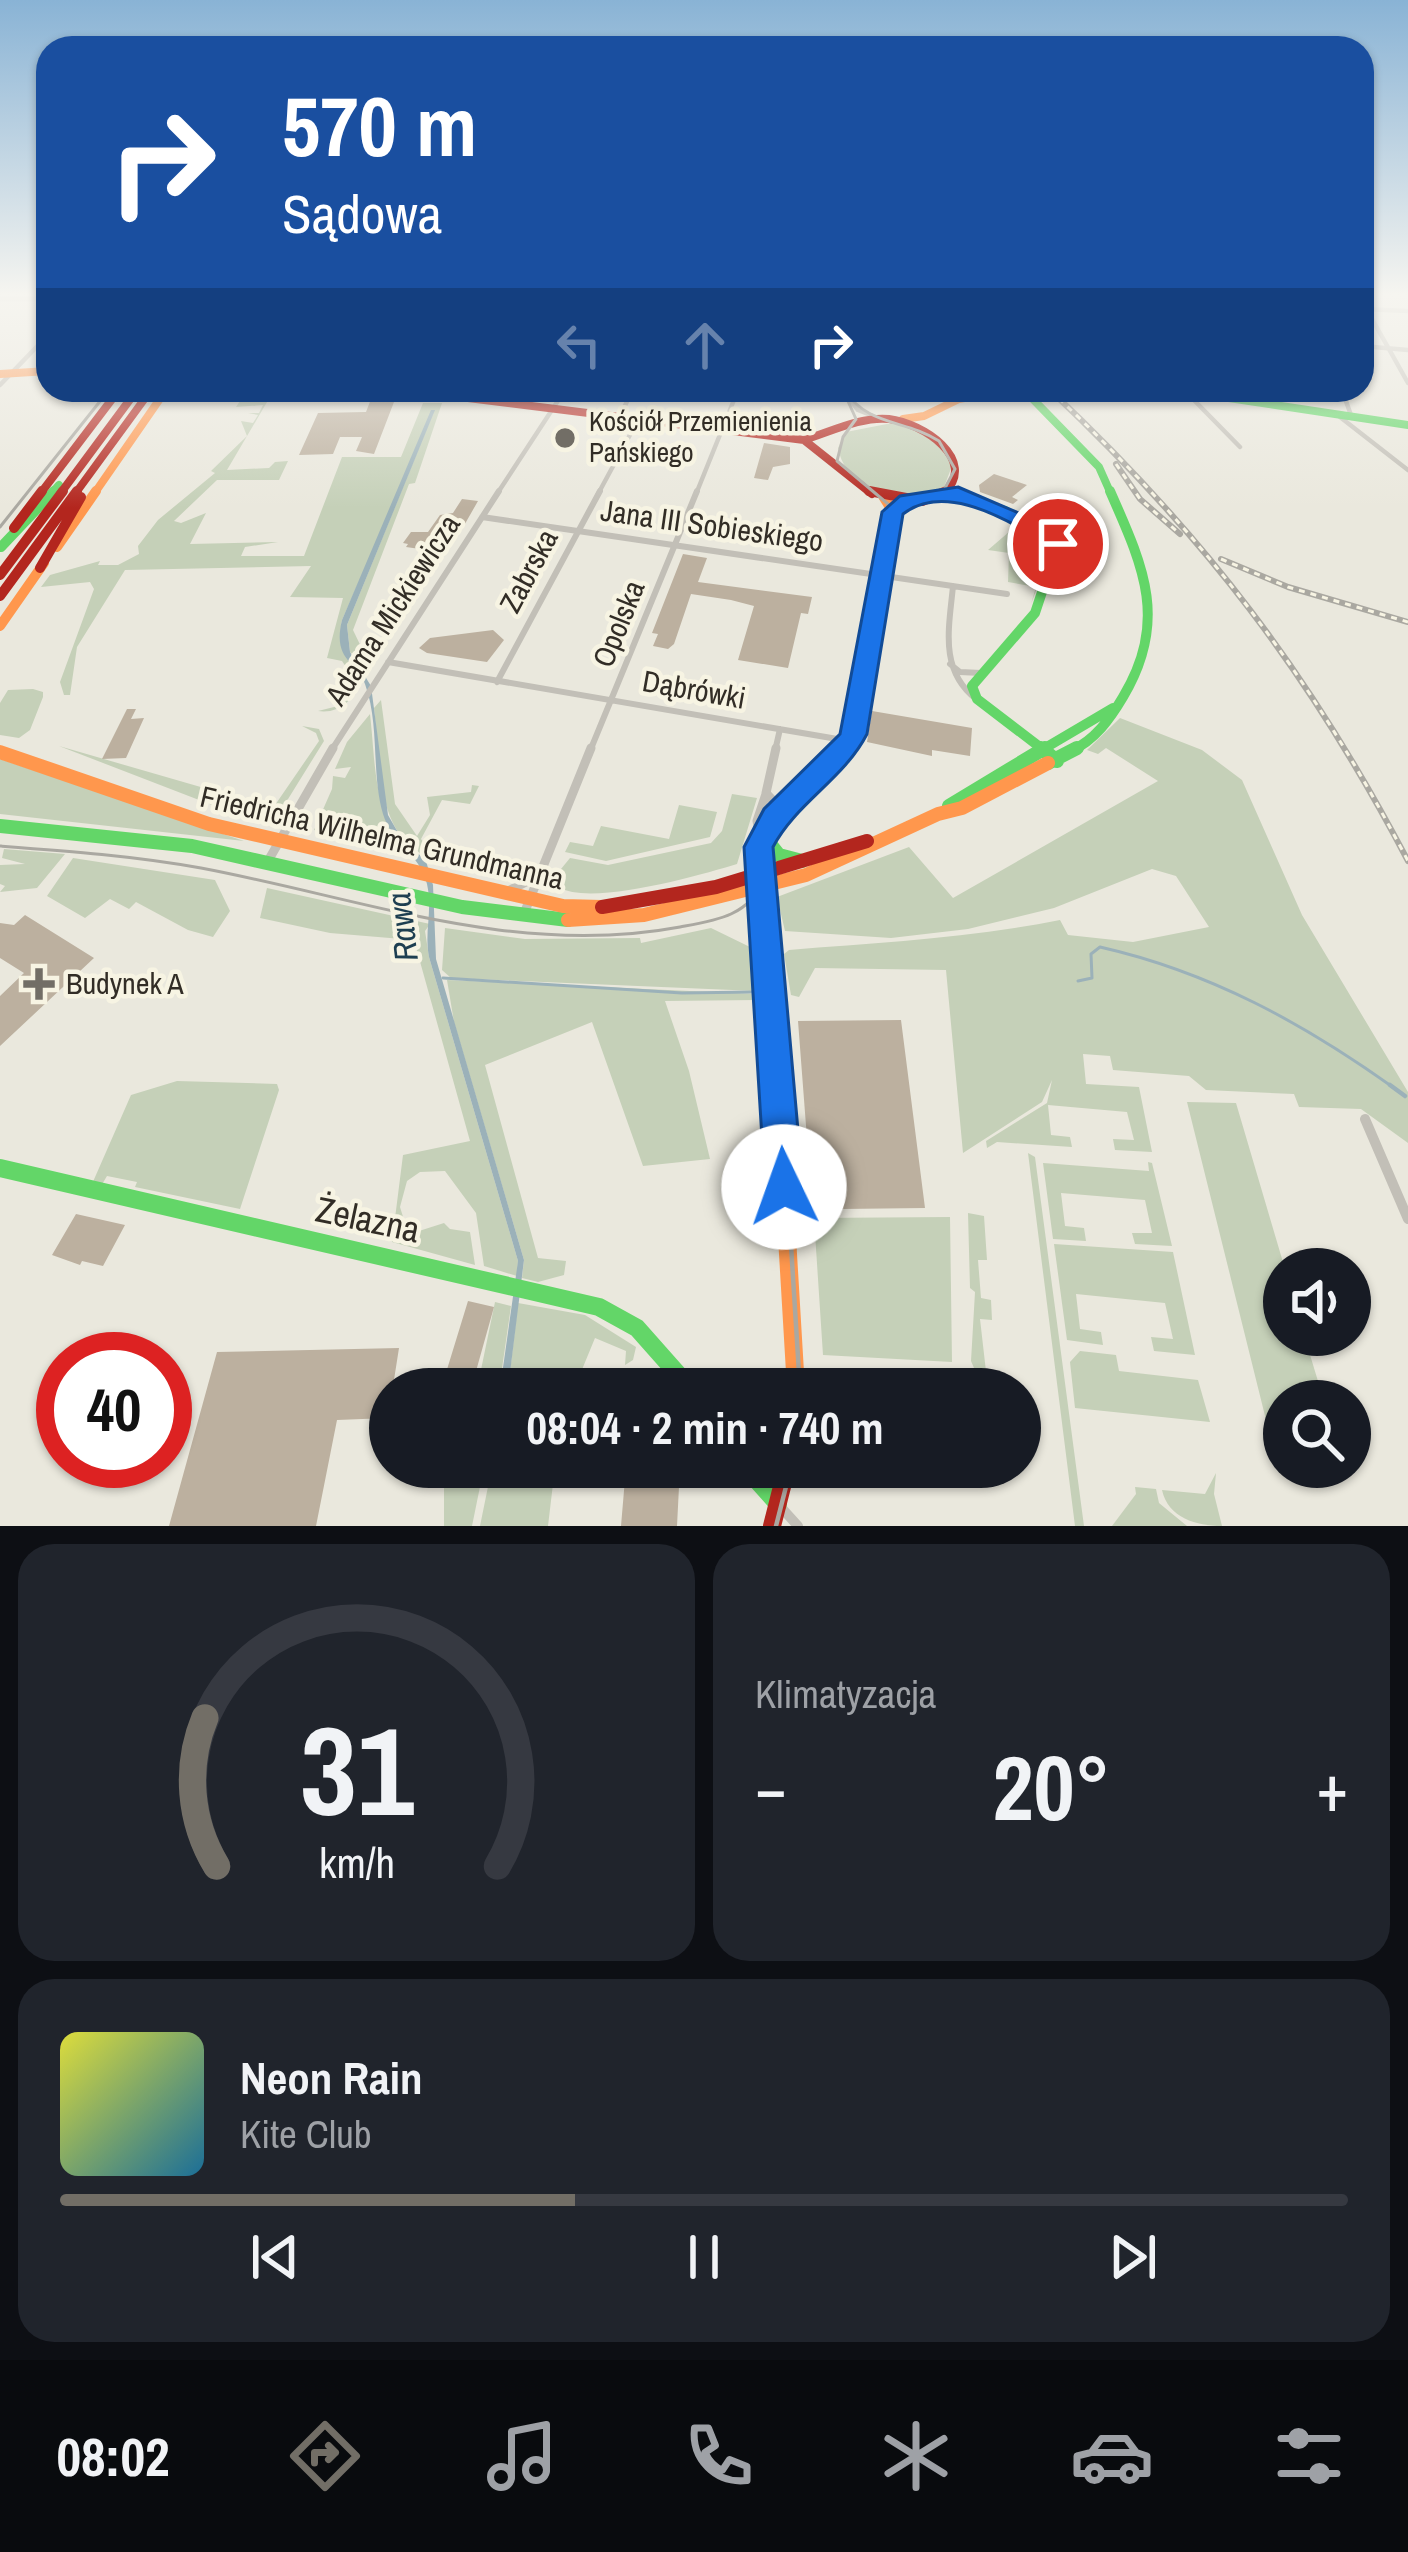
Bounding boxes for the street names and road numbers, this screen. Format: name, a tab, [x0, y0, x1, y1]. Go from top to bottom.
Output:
street label: Jana III Sobieskiego	[598, 490, 826, 560]
street label: Adama Mickiewicza	[315, 506, 469, 713]
street label: Zabrska	[490, 522, 567, 619]
street label: Opolska	[583, 574, 654, 673]
street label: Dąbrówki	[640, 660, 749, 718]
street label: Friedricha Wilhelma Grundmanna	[197, 776, 568, 898]
street label: Żelazna	[312, 1185, 424, 1253]

